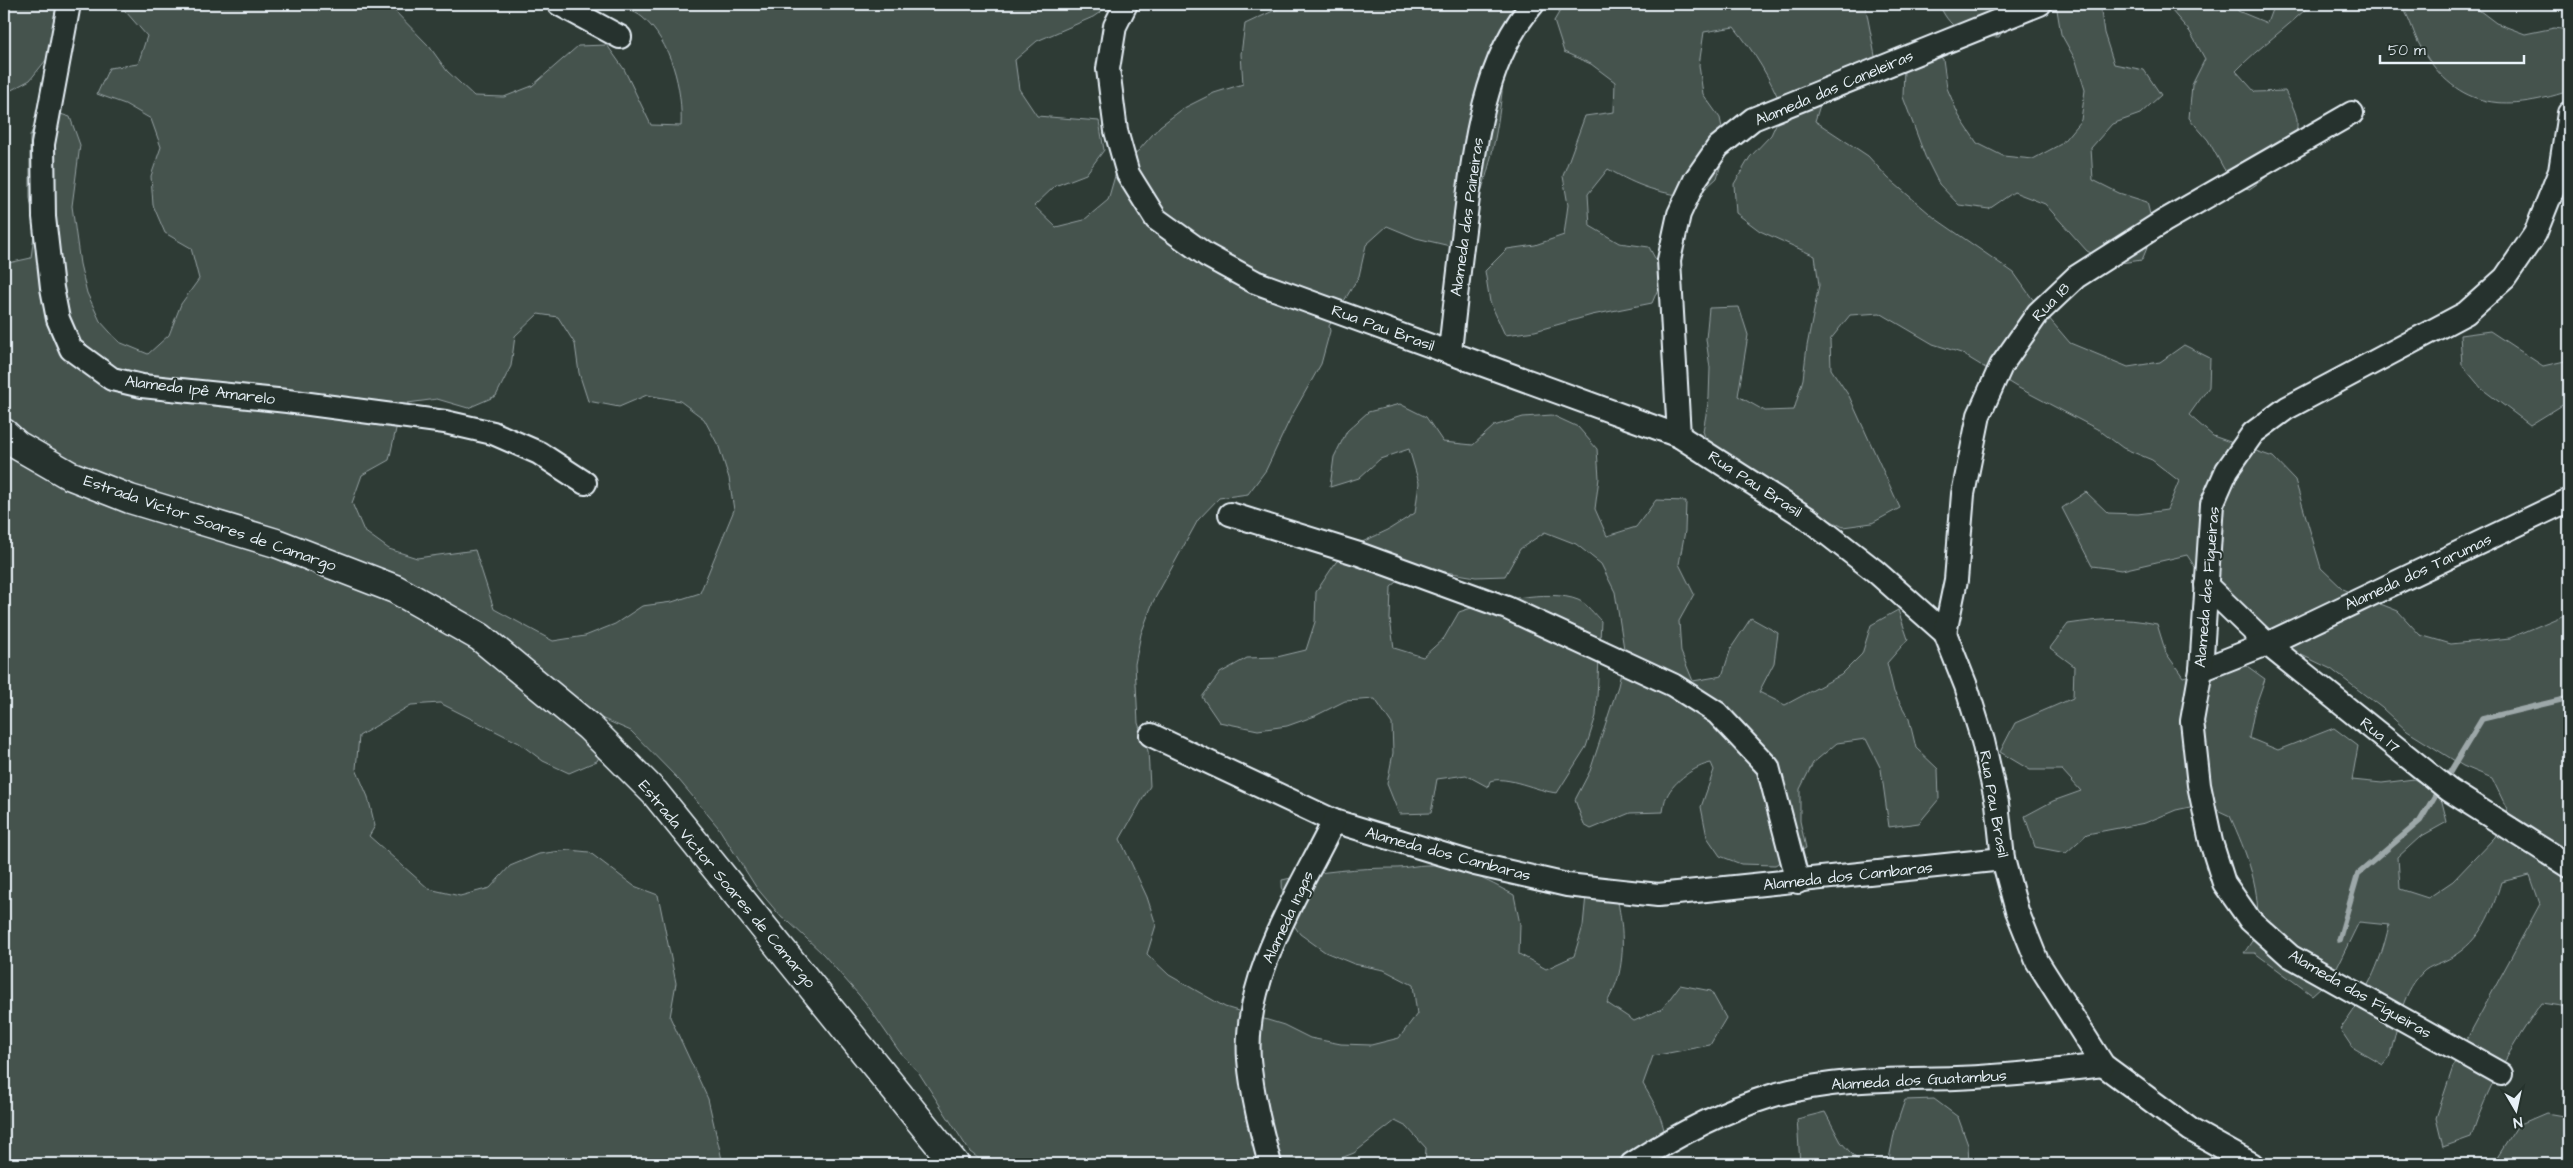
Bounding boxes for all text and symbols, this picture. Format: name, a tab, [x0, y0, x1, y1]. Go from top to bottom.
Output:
scale bar	[2380, 32, 2524, 64]
text: 50 m	[2388, 40, 2426, 61]
street label: Alameda das Caneleiras	[1751, 45, 1917, 131]
street label: Alameda das Paineiras	[1445, 136, 1489, 298]
street label: Rua 18	[2027, 278, 2075, 326]
street label: Rua Pau Brasil	[1328, 299, 1438, 357]
street label: Alameda Ipê Amarelo	[124, 370, 276, 410]
street label: Rua Pau Brasil	[1704, 445, 1806, 523]
street label: Estrada Victor Soares de Camargo	[80, 469, 339, 578]
street label: Alameda das Figueiras	[2189, 506, 2226, 668]
street label: Alameda dos Tarumas	[2341, 528, 2495, 616]
street label: Rua 17	[2355, 712, 2405, 758]
street label: Rua Pau Brasil	[1974, 749, 2014, 859]
street label: Estrada Victor Soares de Camargo	[632, 775, 821, 993]
street label: Alameda dos Cambaras	[1363, 821, 1533, 887]
street label: Alameda dos Cambaras	[1762, 856, 1934, 896]
street label: Alameda Ingas	[1257, 867, 1320, 967]
street label: Alameda das Figueiras	[2284, 944, 2435, 1045]
street label: Alameda dos Guatambus	[1831, 1064, 2007, 1096]
north arrow	[2490, 1086, 2540, 1136]
text: N	[2512, 1111, 2524, 1132]

